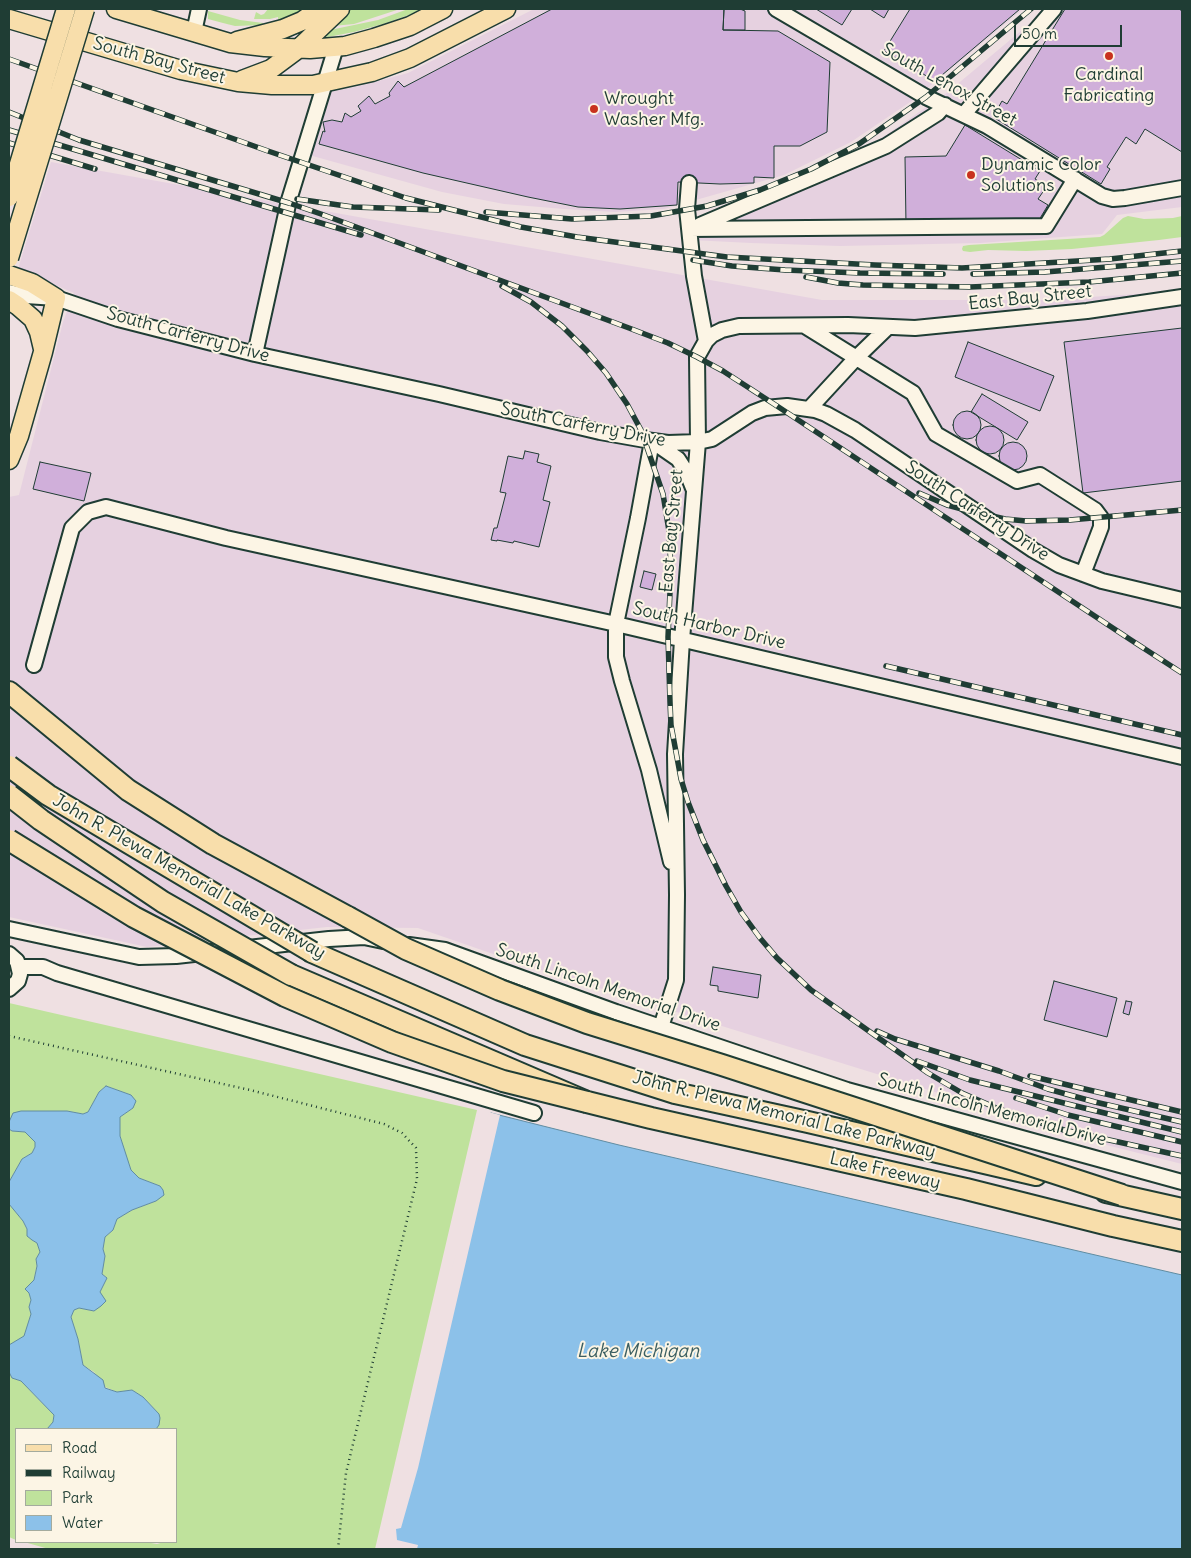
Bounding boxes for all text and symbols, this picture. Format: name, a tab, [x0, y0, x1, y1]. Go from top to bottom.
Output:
scale bar	[1016, 15, 1124, 47]
text: 50 m	[1022, 24, 1057, 43]
street label: South Bay Street	[91, 33, 227, 89]
street label: South Lenox Street	[877, 39, 1021, 131]
marker: Cardinal Fabricating	[1103, 50, 1115, 62]
place label: Cardinal Fabricating	[1064, 64, 1154, 106]
place label: Wrought Washer Mfg.	[604, 88, 704, 130]
marker: Wrought Washer Mfg.	[588, 103, 600, 115]
place label: Dynamic Color Solutions	[981, 154, 1101, 196]
marker: Dynamic Color Solutions	[965, 169, 977, 181]
street label: East Bay Street	[967, 281, 1093, 315]
street label: South Carferry Drive	[104, 303, 272, 367]
street label: South Carferry Drive	[499, 398, 667, 452]
street label: South Carferry Drive	[901, 456, 1053, 566]
street label: East Bay Street	[656, 468, 688, 594]
street label: South Harbor Drive	[630, 598, 788, 654]
street label: John R. Plewa Memorial Lake Parkway	[49, 790, 329, 964]
street label: South Lincoln Memorial Drive	[493, 939, 723, 1037]
street label: John R. Plewa Memorial Lake Parkway	[630, 1067, 938, 1163]
street label: South Lincoln Memorial Drive	[875, 1069, 1109, 1151]
street label: Lake Freeway	[827, 1148, 943, 1194]
water label: Lake Michigan	[577, 1341, 699, 1363]
legend	[15, 1428, 178, 1543]
text: Road	[62, 1438, 97, 1457]
text: Railway	[62, 1463, 116, 1482]
text: Park	[62, 1488, 93, 1507]
text: Water	[62, 1513, 103, 1532]

